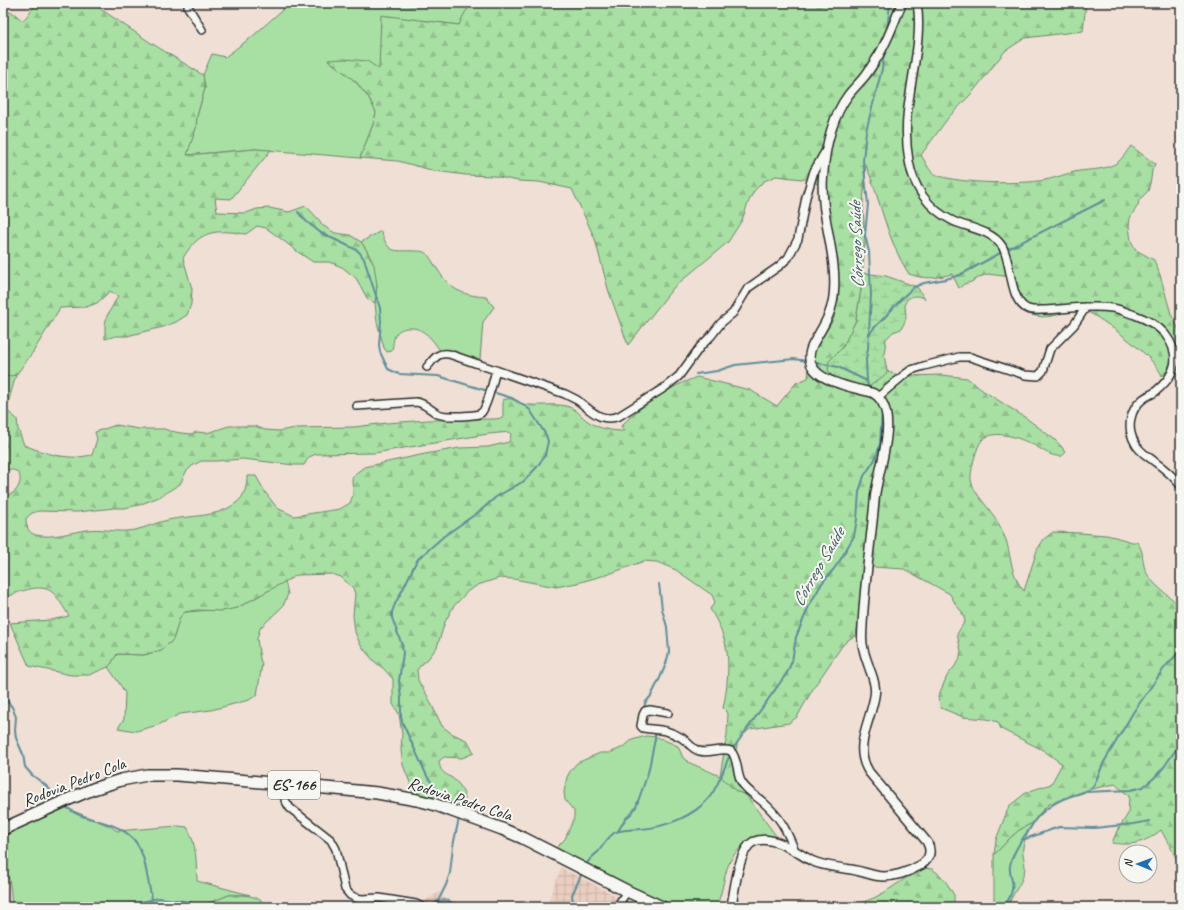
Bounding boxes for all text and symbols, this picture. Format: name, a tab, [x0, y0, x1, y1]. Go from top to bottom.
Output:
water label: Córrego Saúde	[843, 198, 869, 289]
water label: Córrego Saúde	[787, 521, 851, 610]
street label: Rodovia Pedro Cola	[20, 752, 129, 811]
road number: ES-166	[268, 771, 320, 799]
street label: Rodovia Pedro Cola	[405, 772, 516, 826]
north arrow	[1118, 844, 1158, 884]
text: N	[1121, 858, 1135, 867]

